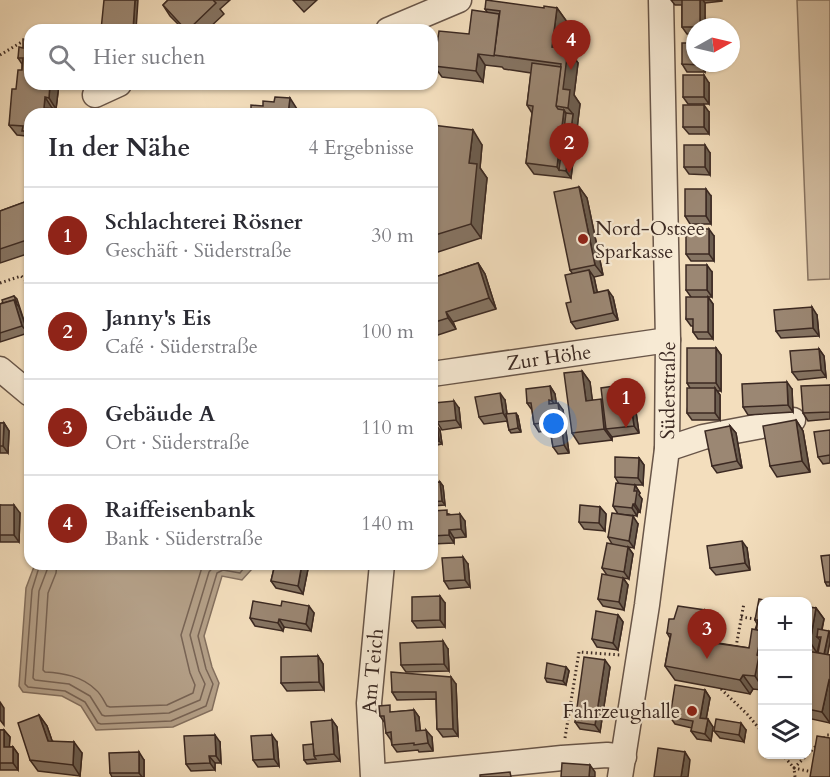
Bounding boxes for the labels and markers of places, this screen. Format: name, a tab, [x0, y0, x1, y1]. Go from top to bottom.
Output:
pin: 4	[552, 20, 590, 70]
pin: 2	[550, 124, 588, 173]
place label: Nord-Ostsee Sparkasse	[595, 215, 705, 265]
marker: Nord-Ostsee Sparkasse	[576, 232, 590, 246]
pin: 1	[606, 378, 646, 428]
pin: 3	[688, 610, 726, 659]
place label: Fahrzeughalle	[563, 698, 680, 725]
marker: Fahrzeughalle	[685, 704, 699, 718]

